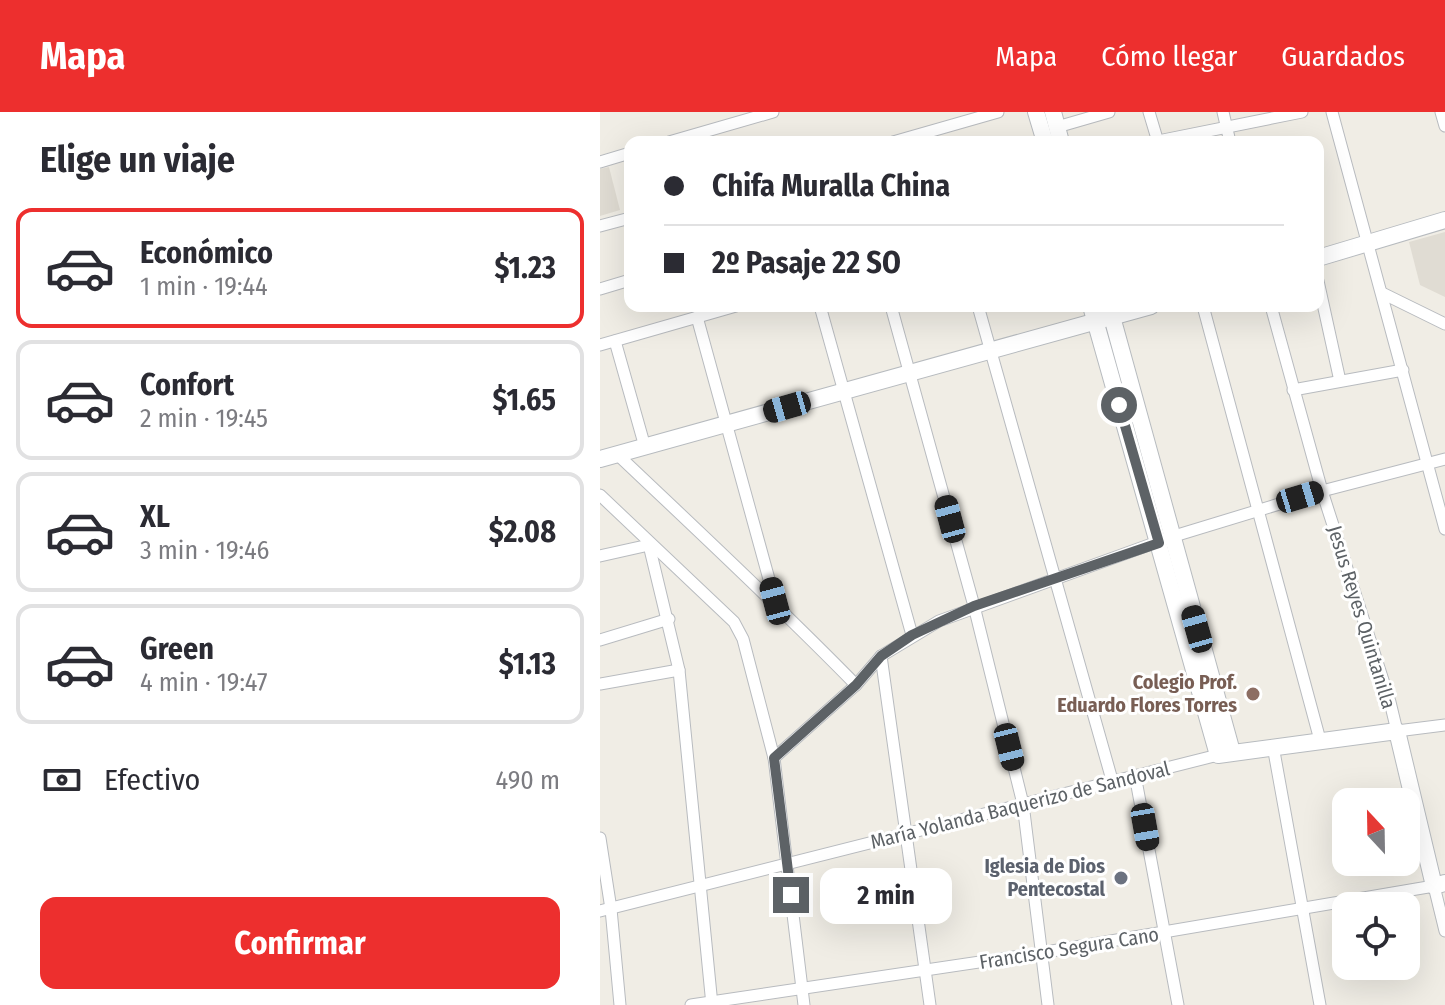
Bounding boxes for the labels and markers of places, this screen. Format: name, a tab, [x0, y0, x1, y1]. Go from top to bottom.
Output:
place label: Colegio Prof. Eduardo Flores Torres	[1057, 670, 1237, 717]
marker: Colegio Prof. Eduardo Flores Torres	[1244, 685, 1262, 703]
place label: Iglesia de Dios Pentecostal	[984, 854, 1106, 901]
marker: Iglesia de Dios Pentecostal	[1112, 869, 1130, 887]

